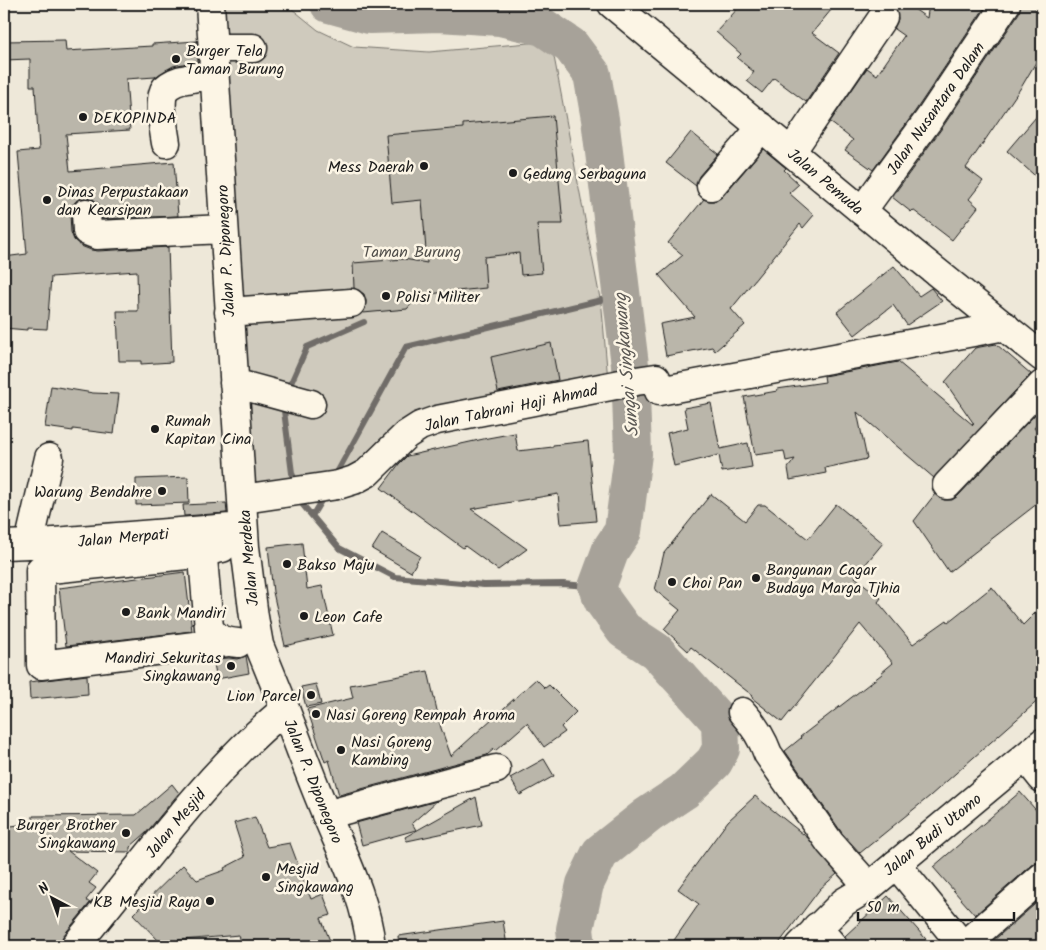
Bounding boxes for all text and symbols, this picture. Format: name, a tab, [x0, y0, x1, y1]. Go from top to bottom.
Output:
street label: Jalan Nusantara Dalam	[881, 37, 992, 181]
place label: Burger Tela Taman Burung	[186, 39, 284, 82]
marker: Burger Tela Taman Burung	[170, 53, 182, 65]
place label: DEKOPINDA	[93, 106, 177, 131]
marker: DEKOPINDA	[77, 111, 89, 123]
street label: Jalan Pemuda	[781, 143, 869, 222]
place label: Mess Daerah	[328, 155, 414, 180]
marker: Mess Daerah	[418, 160, 430, 172]
place label: Gedung Serbaguna	[523, 162, 646, 187]
marker: Gedung Serbaguna	[507, 167, 519, 179]
place label: Dinas Perpustakaan dan Kearsipan	[57, 180, 188, 223]
street label: Jalan P. Diponegoro	[211, 184, 242, 318]
marker: Dinas Perpustakaan dan Kearsipan	[41, 194, 53, 206]
park label: Taman Burung	[363, 240, 461, 265]
place label: Polisi Militer	[396, 285, 481, 310]
marker: Polisi Militer	[380, 290, 392, 302]
water label: Sungai Singkawang	[607, 290, 648, 438]
street label: Jalan Tabrani Haji Ahmad	[422, 378, 601, 439]
place label: Rumah Kapitan Cina	[165, 409, 251, 452]
marker: Rumah Kapitan Cina	[149, 423, 161, 435]
place label: Warung Bendahre	[34, 480, 152, 505]
marker: Warung Bendahre	[156, 485, 168, 497]
street label: Jalan Merdeka	[233, 509, 266, 607]
street label: Jalan Merpati	[76, 522, 171, 555]
place label: Bakso Maju	[297, 553, 375, 578]
marker: Bakso Maju	[281, 558, 293, 570]
place label: Bangunan Cagar Budaya Marga Tjhia	[766, 558, 900, 601]
place label: Choi Pan	[682, 571, 742, 596]
marker: Bangunan Cagar Budaya Marga Tjhia	[750, 572, 762, 584]
marker: Choi Pan	[666, 576, 678, 588]
place label: Bank Mandiri	[136, 601, 227, 626]
place label: Leon Cafe	[314, 605, 382, 630]
marker: Bank Mandiri	[120, 606, 132, 618]
marker: Leon Cafe	[298, 610, 310, 622]
place label: Mandiri Sekuritas Singkawang	[105, 646, 221, 689]
marker: Mandiri Sekuritas Singkawang	[225, 660, 237, 672]
place label: Lion Parcel	[227, 684, 301, 709]
marker: Lion Parcel	[305, 689, 317, 701]
place label: Nasi Goreng Rempah Aroma	[326, 703, 515, 728]
marker: Nasi Goreng Rempah Aroma	[310, 708, 322, 720]
street label: Jalan P. Diponegoro	[276, 715, 349, 848]
place label: Nasi Goreng Kambing	[351, 730, 432, 773]
marker: Nasi Goreng Kambing	[335, 744, 347, 756]
street label: Jalan Mesjid	[140, 783, 213, 864]
street label: Jalan Budi Utomo	[878, 788, 988, 883]
place label: Burger Brother Singkawang	[16, 813, 118, 856]
marker: Burger Brother Singkawang	[120, 827, 132, 839]
place label: Mesjid Singkawang	[276, 857, 354, 900]
marker: Mesjid Singkawang	[260, 871, 272, 883]
north arrow	[28, 872, 78, 922]
text: N	[34, 878, 55, 900]
place label: KB Mesjid Raya	[93, 890, 200, 915]
scale bar	[858, 890, 1015, 922]
marker: KB Mesjid Raya	[204, 895, 216, 907]
text: 50 m	[866, 896, 900, 920]

